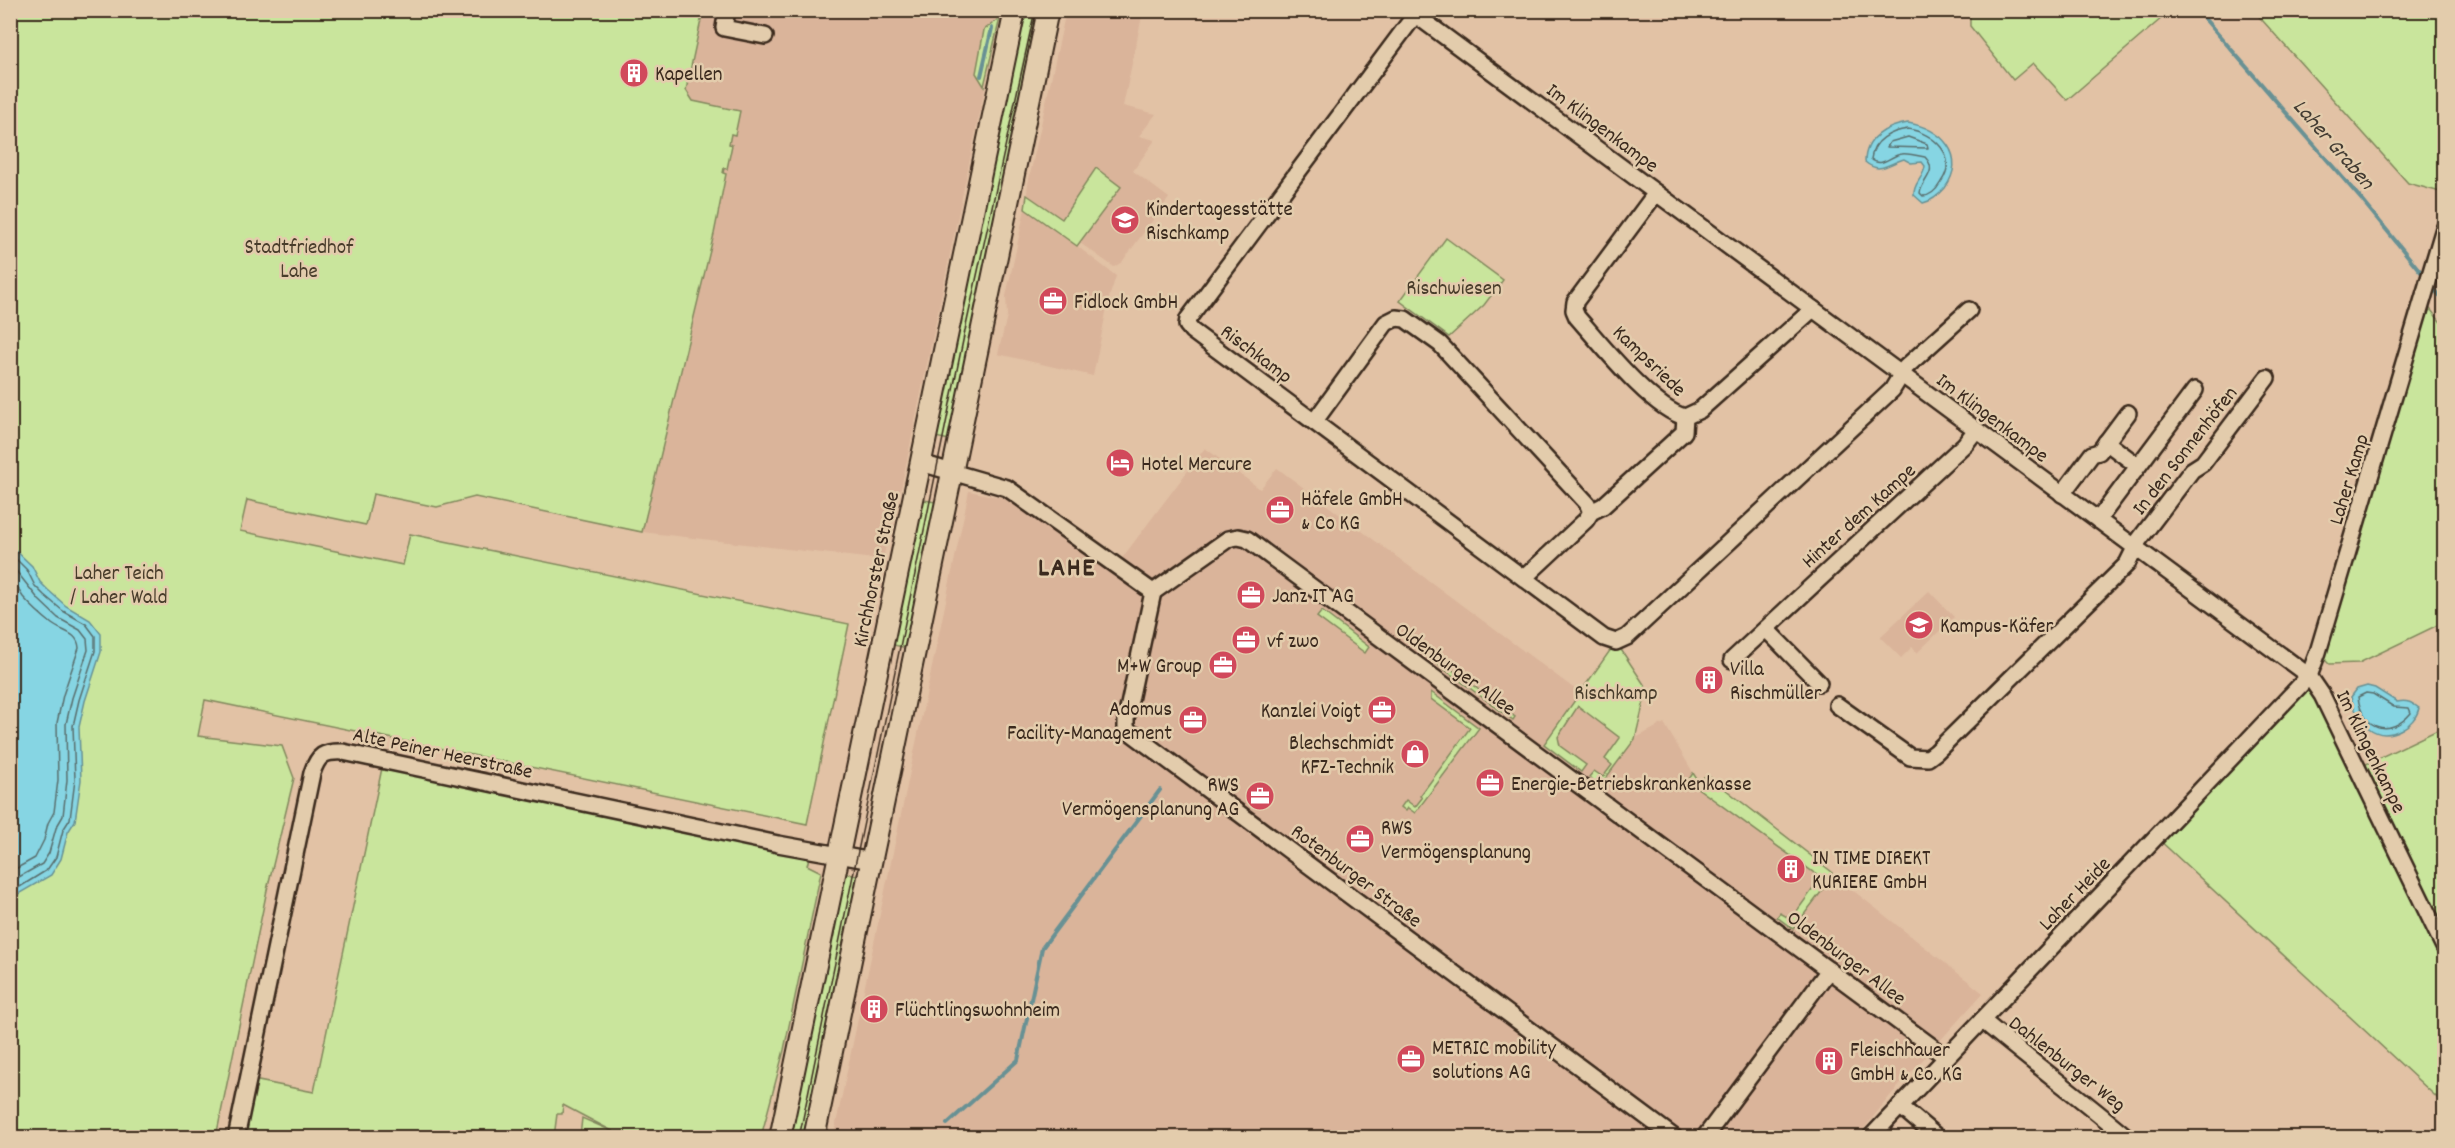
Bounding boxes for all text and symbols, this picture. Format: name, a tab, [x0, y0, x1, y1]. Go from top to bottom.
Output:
building icon: Kapellen	[618, 57, 650, 89]
place label: Kapellen	[655, 61, 722, 91]
street label: Im Klingenkampe	[1539, 77, 1664, 182]
water label: Laher Graben	[2284, 93, 2381, 198]
place label: Kindertagesstätte Rischkamp	[1146, 196, 1293, 250]
school or university icon: Kindertagesstätte Rischkamp	[1109, 204, 1141, 236]
park label: Stadtfriedhof Lahe	[245, 234, 354, 288]
park label: Rischwiesen	[1406, 275, 1502, 305]
office icon: Fidlock GmbH	[1037, 285, 1069, 317]
place label: Fidlock GmbH	[1074, 289, 1178, 319]
street label: Rischkamp	[1213, 318, 1298, 393]
street label: Kampsriede	[1604, 319, 1692, 405]
street label: Im Klingenkampe	[1929, 367, 2054, 472]
street label: In den Sonnenhöfen	[2126, 381, 2246, 523]
street label: Laher Kamp	[2323, 431, 2379, 529]
hotel icon: Hotel Mercure	[1104, 447, 1136, 479]
place label: Hotel Mercure	[1141, 451, 1252, 481]
street label: Hinter dem Kampe	[1796, 458, 1924, 577]
place label: Häfele GmbH & Co KG	[1301, 486, 1403, 540]
street label: Kirchhorster Straße	[847, 489, 909, 650]
office icon: Häfele GmbH & Co KG	[1264, 494, 1296, 526]
district label: LAHE	[1038, 550, 1096, 589]
park label: Laher Teich / Laher Wald	[70, 560, 168, 614]
office icon: Janz IT AG	[1235, 579, 1267, 611]
place label: Janz IT AG	[1272, 583, 1354, 613]
school or university icon: Kampus-Käfer	[1903, 609, 1935, 641]
place label: Kampus-Käfer	[1940, 613, 2054, 643]
street label: Oldenburger Allee	[1388, 616, 1521, 725]
office icon: vf zwo	[1230, 624, 1262, 656]
place label: vf zwo	[1267, 628, 1319, 658]
office icon: M+W Group	[1207, 649, 1239, 681]
place label: M+W Group	[1117, 653, 1202, 683]
place label: Villa Rischmüller	[1730, 656, 1822, 710]
building icon: Villa Rischmüller	[1693, 664, 1725, 696]
park label: Rischkamp	[1574, 680, 1658, 710]
street label: Im Klingenkampe	[2326, 686, 2412, 819]
office icon: Kanzlei Voigt	[1366, 694, 1398, 726]
place label: Adomus Facility-Management	[1007, 696, 1172, 750]
place label: Kanzlei Voigt	[1261, 698, 1361, 728]
office icon: Adomus Facility-Management	[1177, 704, 1209, 736]
street label: Alte Peiner Heerstraße	[350, 721, 535, 789]
place label: Blechschmidt KFZ-Technik	[1289, 730, 1394, 784]
shop icon: Blechschmidt KFZ-Technik	[1399, 738, 1431, 770]
office icon: Energie-Betriebskrankenkasse	[1474, 767, 1506, 799]
place label: Energie-Betriebskrankenkasse	[1511, 771, 1751, 801]
place label: RWS Vermögensplanung AG	[1062, 772, 1239, 826]
office icon: RWS Vermögensplanung AG	[1244, 780, 1276, 812]
place label: RWS Vermögensplanung	[1381, 815, 1531, 869]
street label: Rotenburger Straße	[1283, 818, 1427, 937]
office icon: RWS Vermögensplanung	[1344, 823, 1376, 855]
place label: IN TIME DIREKT KURIERE GmbH	[1812, 845, 1931, 899]
street label: Laher Heide	[2033, 851, 2119, 939]
building icon: IN TIME DIREKT KURIERE GmbH	[1775, 853, 1807, 885]
street label: Oldenburger Allee	[1779, 904, 1911, 1014]
building icon: Flüchtlingswohnheim	[858, 993, 890, 1025]
place label: Flüchtlingswohnheim	[895, 997, 1060, 1027]
street label: Dahlenburger Weg	[2001, 1010, 2131, 1121]
place label: METRIC mobility solutions AG	[1432, 1035, 1556, 1089]
place label: Fleischhauer GmbH & Co. KG	[1850, 1037, 1962, 1091]
office icon: METRIC mobility solutions AG	[1395, 1043, 1427, 1075]
building icon: Fleischhauer GmbH & Co. KG	[1813, 1045, 1845, 1077]

